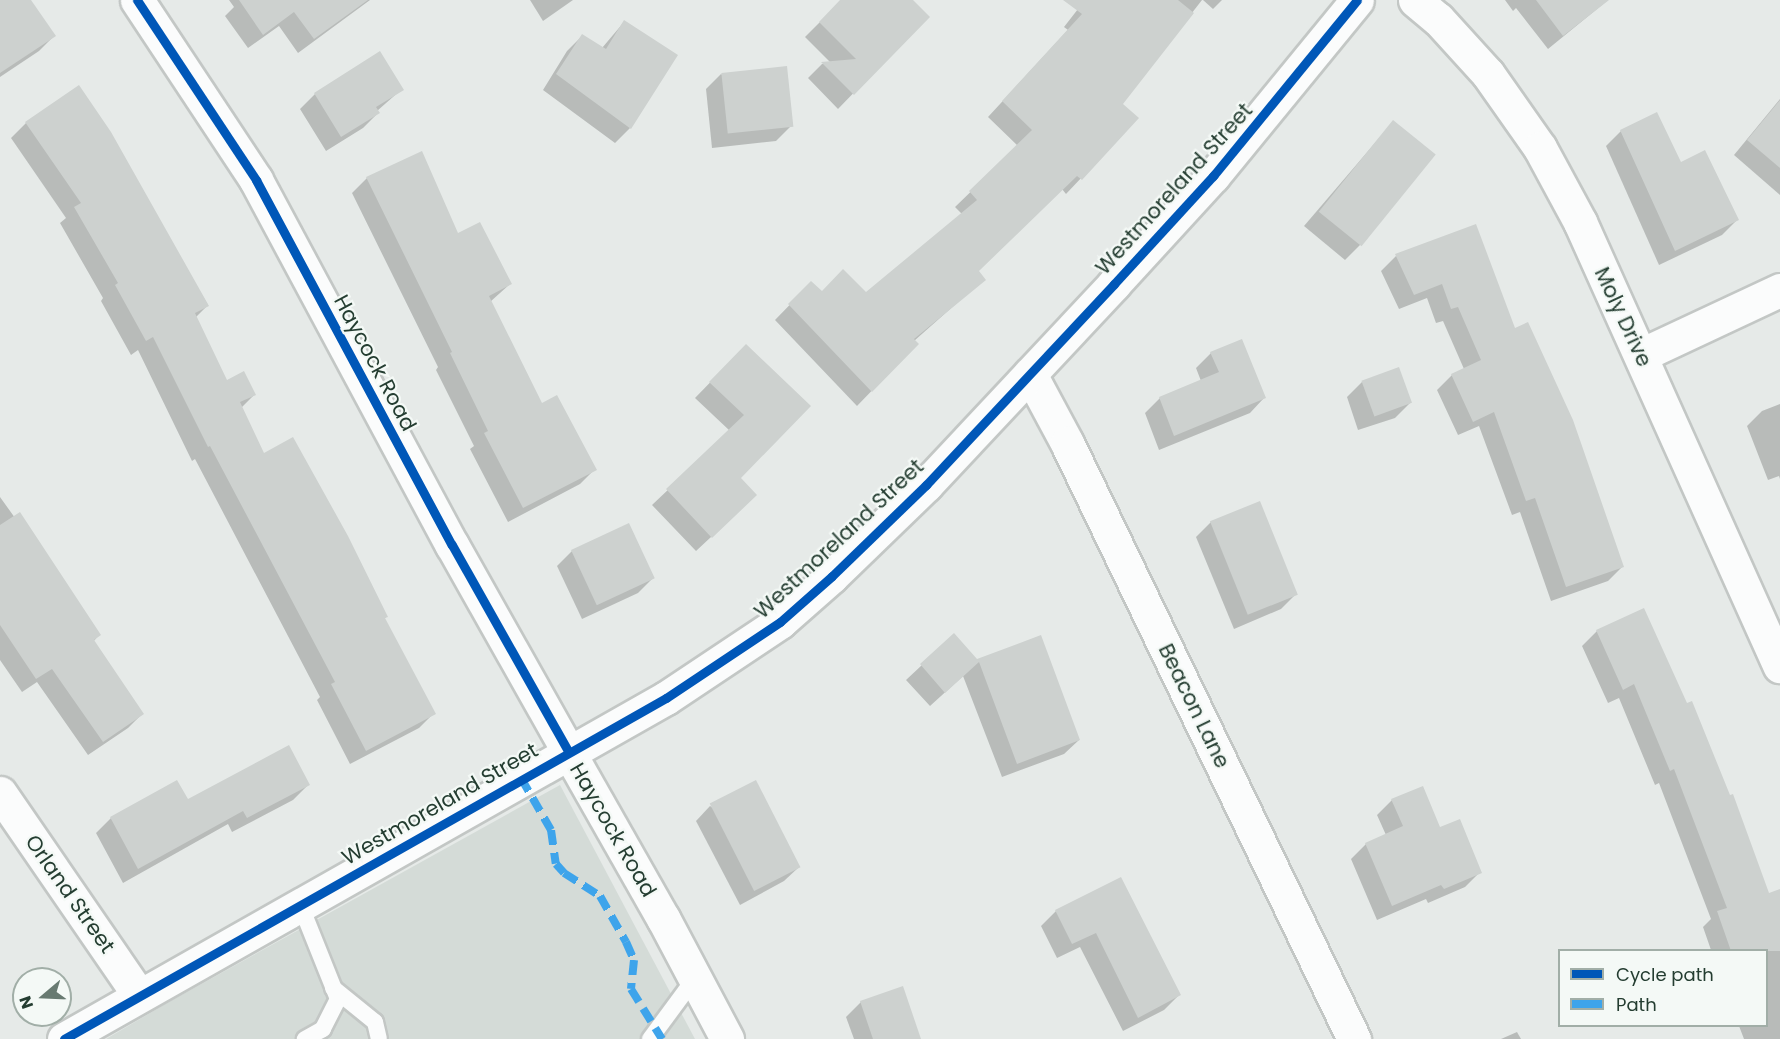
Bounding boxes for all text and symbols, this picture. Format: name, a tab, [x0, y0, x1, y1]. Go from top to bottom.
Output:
street label: Westmoreland Street	[1090, 98, 1258, 280]
street label: Moly Drive	[1589, 263, 1657, 371]
street label: Haycock Road	[329, 291, 421, 435]
street label: Westmoreland Street	[749, 454, 929, 624]
street label: Beacon Lane	[1153, 640, 1235, 772]
street label: Westmoreland Street	[338, 738, 542, 870]
street label: Haycock Road	[564, 759, 662, 901]
street label: Orland Street	[20, 830, 120, 958]
legend	[1558, 949, 1768, 1027]
text: Cycle path	[1616, 962, 1714, 987]
north arrow	[12, 967, 72, 1027]
text: Path	[1616, 992, 1657, 1017]
text: N	[14, 993, 39, 1012]

